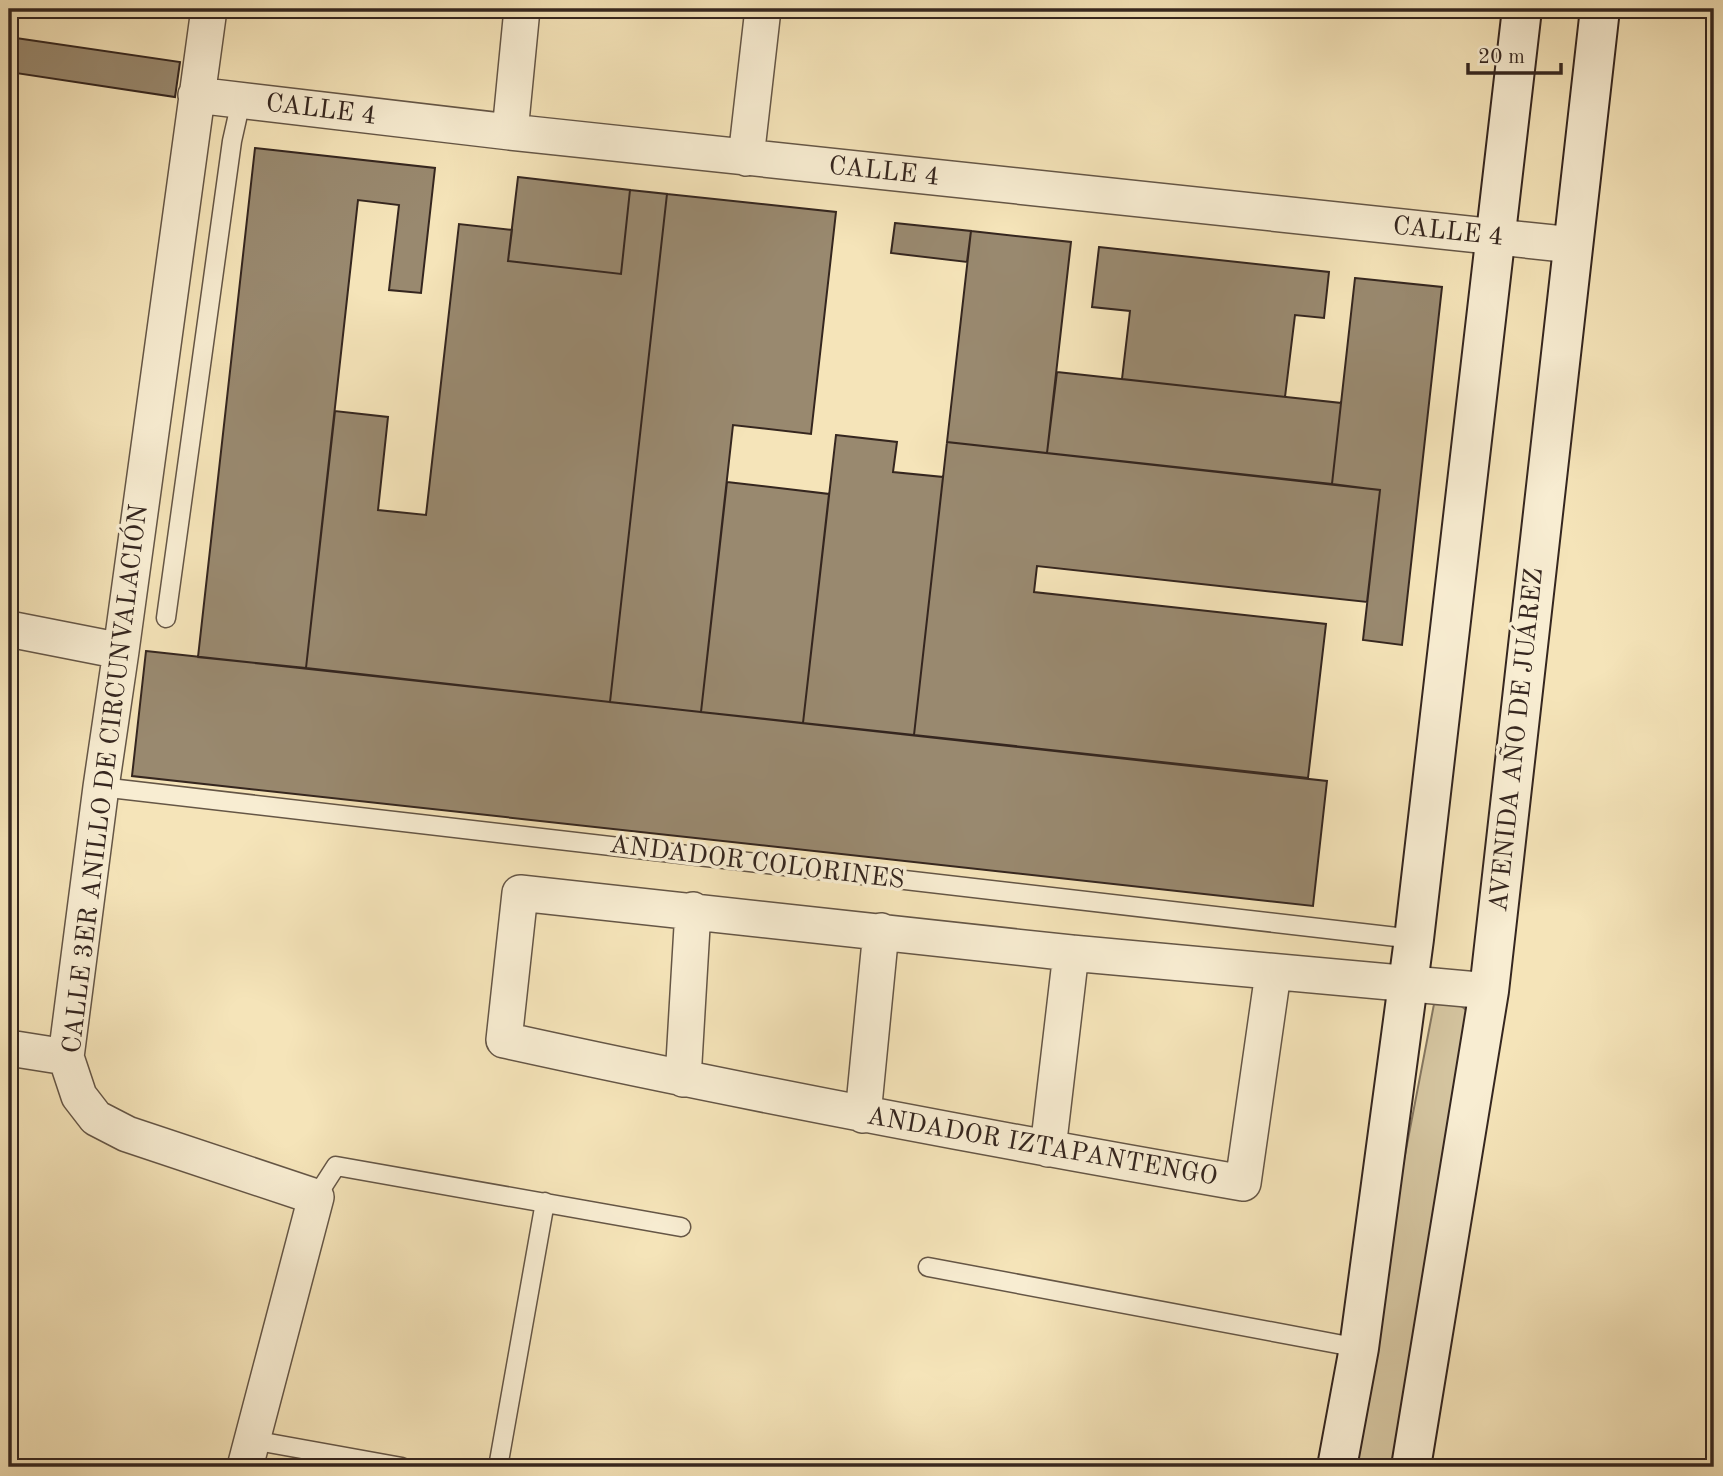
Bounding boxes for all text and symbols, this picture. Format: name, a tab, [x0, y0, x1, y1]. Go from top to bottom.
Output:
scale bar	[1468, 32, 1560, 76]
text: 20 m	[1478, 47, 1525, 68]
street label: CALLE 4	[264, 90, 378, 130]
street label: CALLE 4	[827, 153, 941, 191]
street label: CALLE 4	[1391, 213, 1505, 251]
street label: CALLE 3ER ANILLO DE CIRCUNVALACIÓN	[54, 502, 153, 1055]
street label: AVENIDA AÑO DE JUÁREZ	[1481, 566, 1548, 913]
street label: ANDADOR COLORINES	[608, 832, 906, 894]
street label: ANDADOR IZTAPANTENGO	[865, 1103, 1219, 1191]

